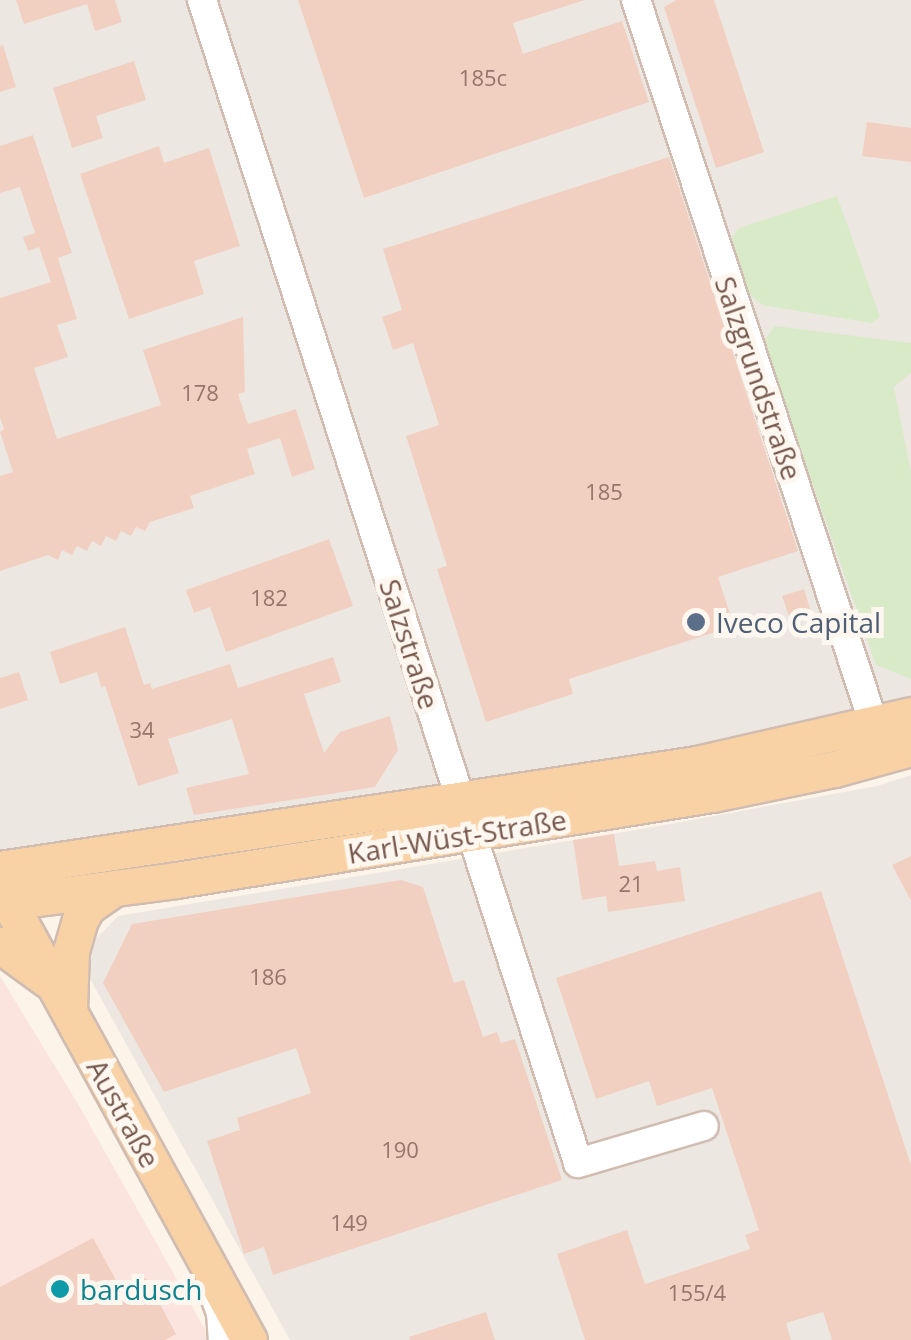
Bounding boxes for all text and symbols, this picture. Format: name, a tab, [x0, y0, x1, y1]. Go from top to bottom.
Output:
house number: 185c	[459, 65, 507, 91]
street label: Salzgrundstraße	[708, 272, 810, 484]
house number: 178	[181, 380, 219, 406]
house number: 185	[585, 479, 623, 505]
street label: Salzstraße	[373, 575, 447, 713]
house number: 182	[250, 585, 288, 611]
place label: Iveco Capital	[716, 605, 881, 639]
marker: Iveco Capital	[685, 611, 707, 633]
house number: 34	[129, 717, 155, 743]
street label: Karl-Wüst-Straße	[345, 802, 569, 870]
house number: 21	[618, 871, 644, 897]
house number: 186	[249, 964, 287, 990]
street label: Austraße	[81, 1053, 167, 1173]
house number: 190	[381, 1137, 419, 1163]
house number: 149	[330, 1210, 368, 1236]
place label: bardusch	[80, 1272, 202, 1306]
marker: bardusch	[49, 1278, 71, 1300]
house number: 155/4	[668, 1280, 726, 1306]

